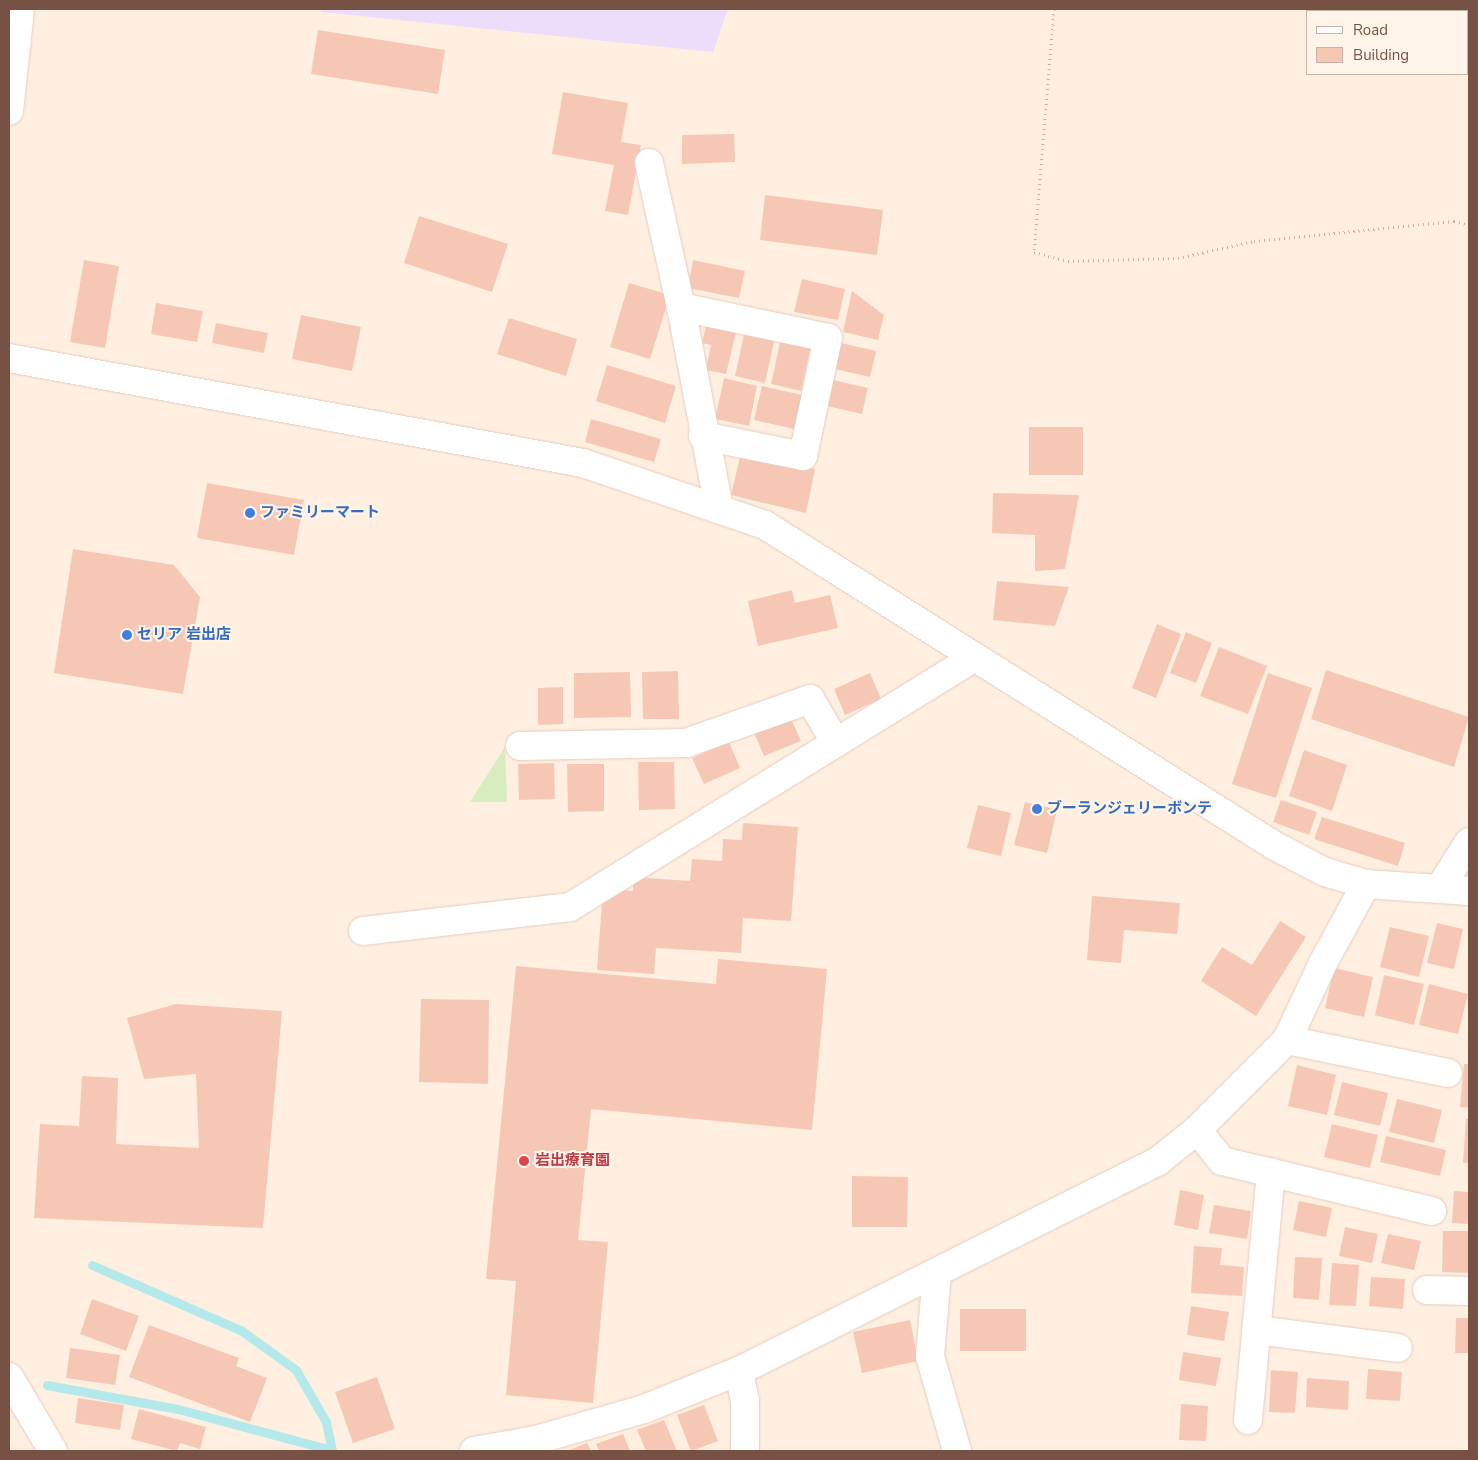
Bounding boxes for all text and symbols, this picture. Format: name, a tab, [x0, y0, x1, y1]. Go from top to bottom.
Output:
legend	[1306, 10, 1468, 75]
text: Road	[1353, 20, 1388, 40]
text: Building	[1353, 45, 1409, 65]
place label: ファミリーマート	[260, 504, 380, 522]
marker: ファミリーマート	[244, 507, 256, 519]
place label: セリア 岩出店	[137, 626, 231, 644]
marker: セリア 岩出店	[121, 629, 133, 641]
place label: ブーランジェリーボンテ	[1047, 800, 1212, 818]
marker: ブーランジェリーボンテ	[1031, 803, 1043, 815]
place label: 岩出療育園	[535, 1152, 610, 1170]
marker: 岩出療育園	[517, 1154, 531, 1168]

